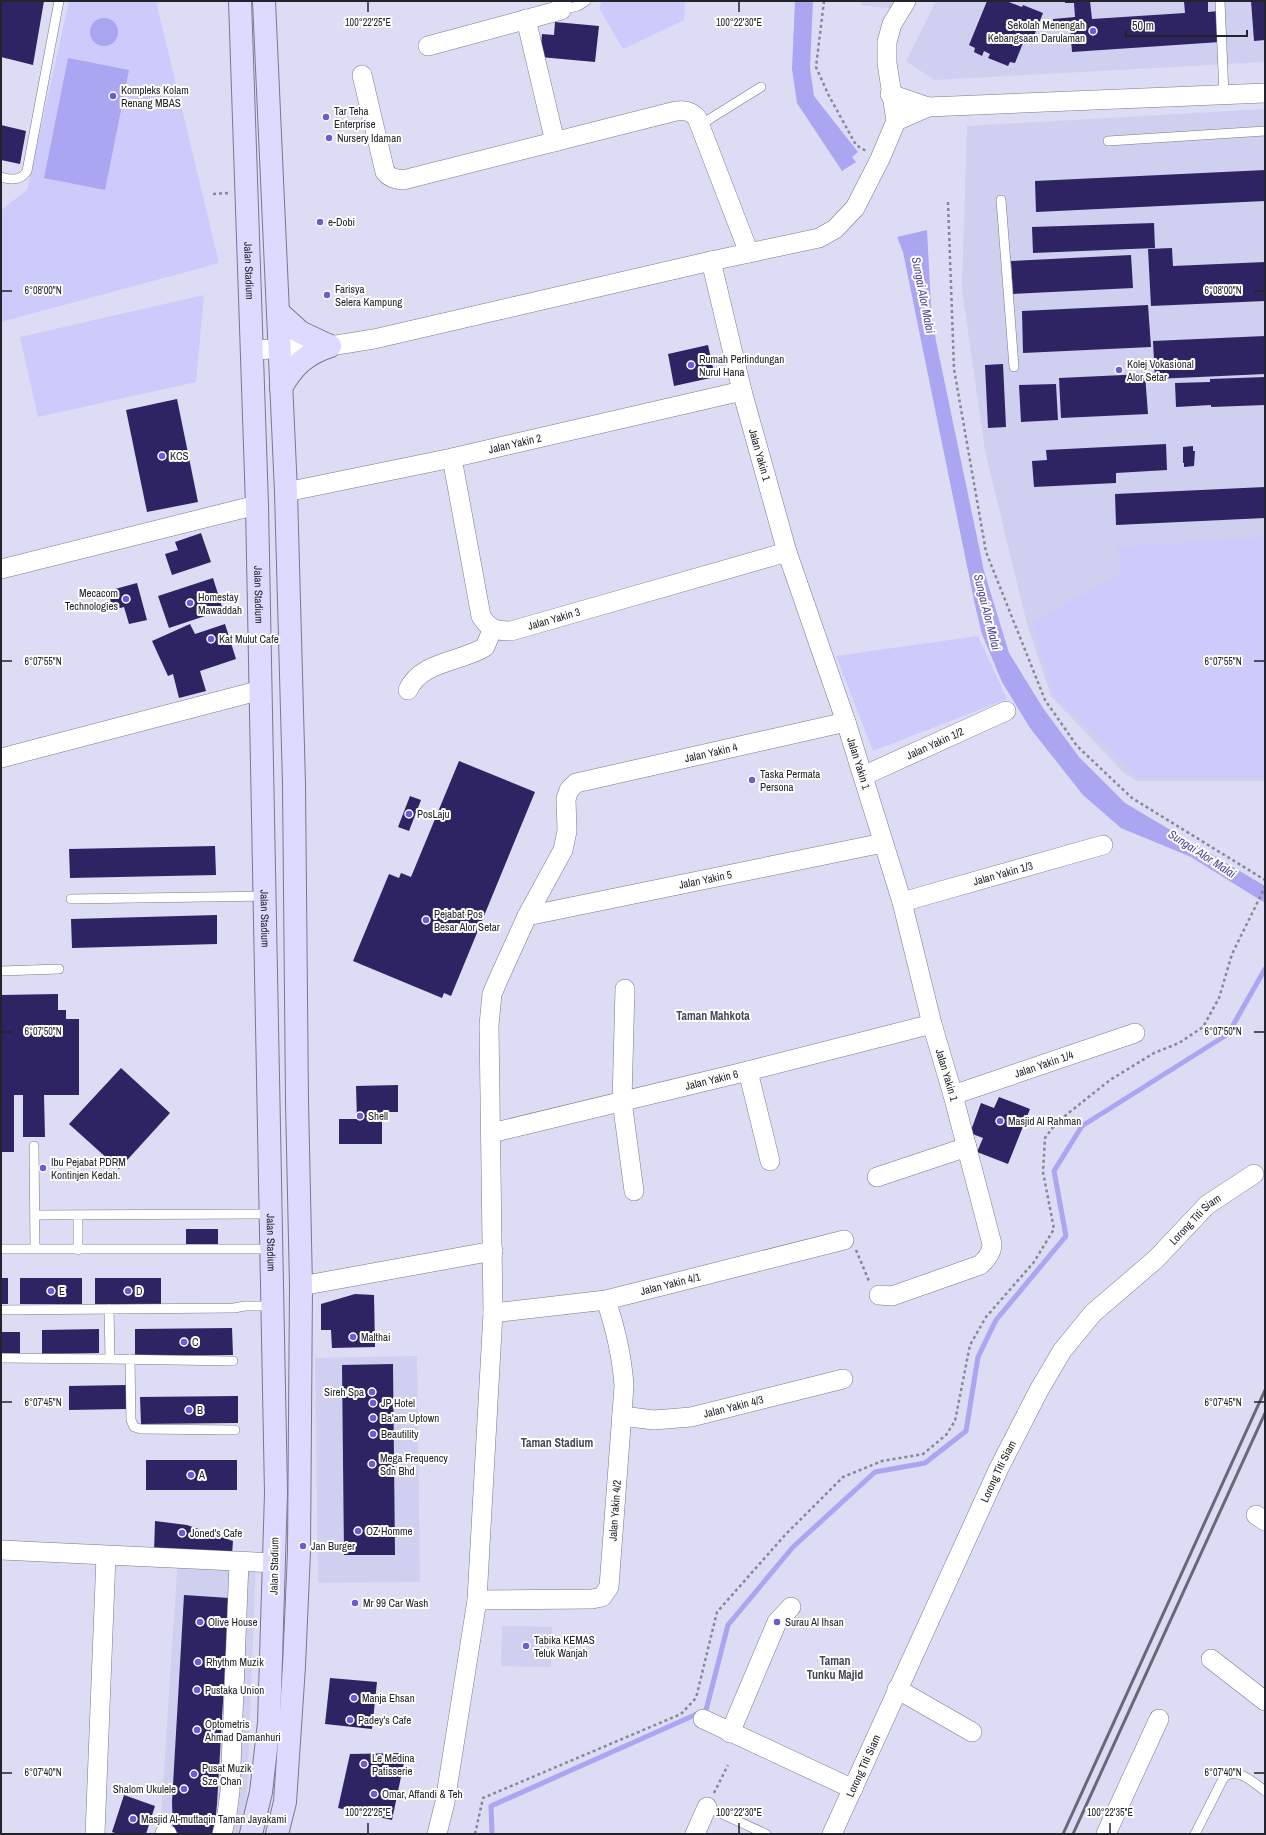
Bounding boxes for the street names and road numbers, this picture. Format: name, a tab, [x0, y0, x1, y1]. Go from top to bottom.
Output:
street label: Jalan Stadium	[241, 242, 257, 300]
street label: Jalan Yakin 1	[746, 427, 774, 483]
street label: Jalan Yakin 2	[487, 431, 543, 456]
street label: Jalan Stadium	[251, 566, 266, 624]
street label: Jalan Yakin 3	[526, 605, 582, 633]
street label: Jalan Yakin 1/2	[904, 724, 966, 762]
street label: Jalan Yakin 1	[844, 735, 874, 791]
street label: Jalan Yakin 4	[683, 740, 739, 765]
street label: Jalan Yakin 1/3	[972, 858, 1035, 888]
street label: Jalan Yakin 5	[677, 867, 733, 892]
street label: Jalan Stadium	[257, 890, 273, 948]
street label: Jalan Yakin 1	[933, 1047, 961, 1103]
street label: Jalan Yakin 1/4	[1012, 1047, 1075, 1081]
street label: Jalan Yakin 6	[684, 1067, 740, 1093]
street label: Lorong Titi Siam	[1166, 1191, 1223, 1248]
street label: Jalan Stadium	[264, 1214, 279, 1272]
street label: Jalan Yakin 4/1	[639, 1269, 702, 1298]
street label: Jalan Yakin 4/3	[702, 1392, 765, 1421]
street label: Lorong Titi Siam	[977, 1438, 1019, 1504]
street label: Jalan Yakin 4/2	[605, 1479, 624, 1542]
street label: Jalan Stadium	[266, 1537, 282, 1595]
street label: Lorong Titi Siam	[843, 1732, 883, 1799]

